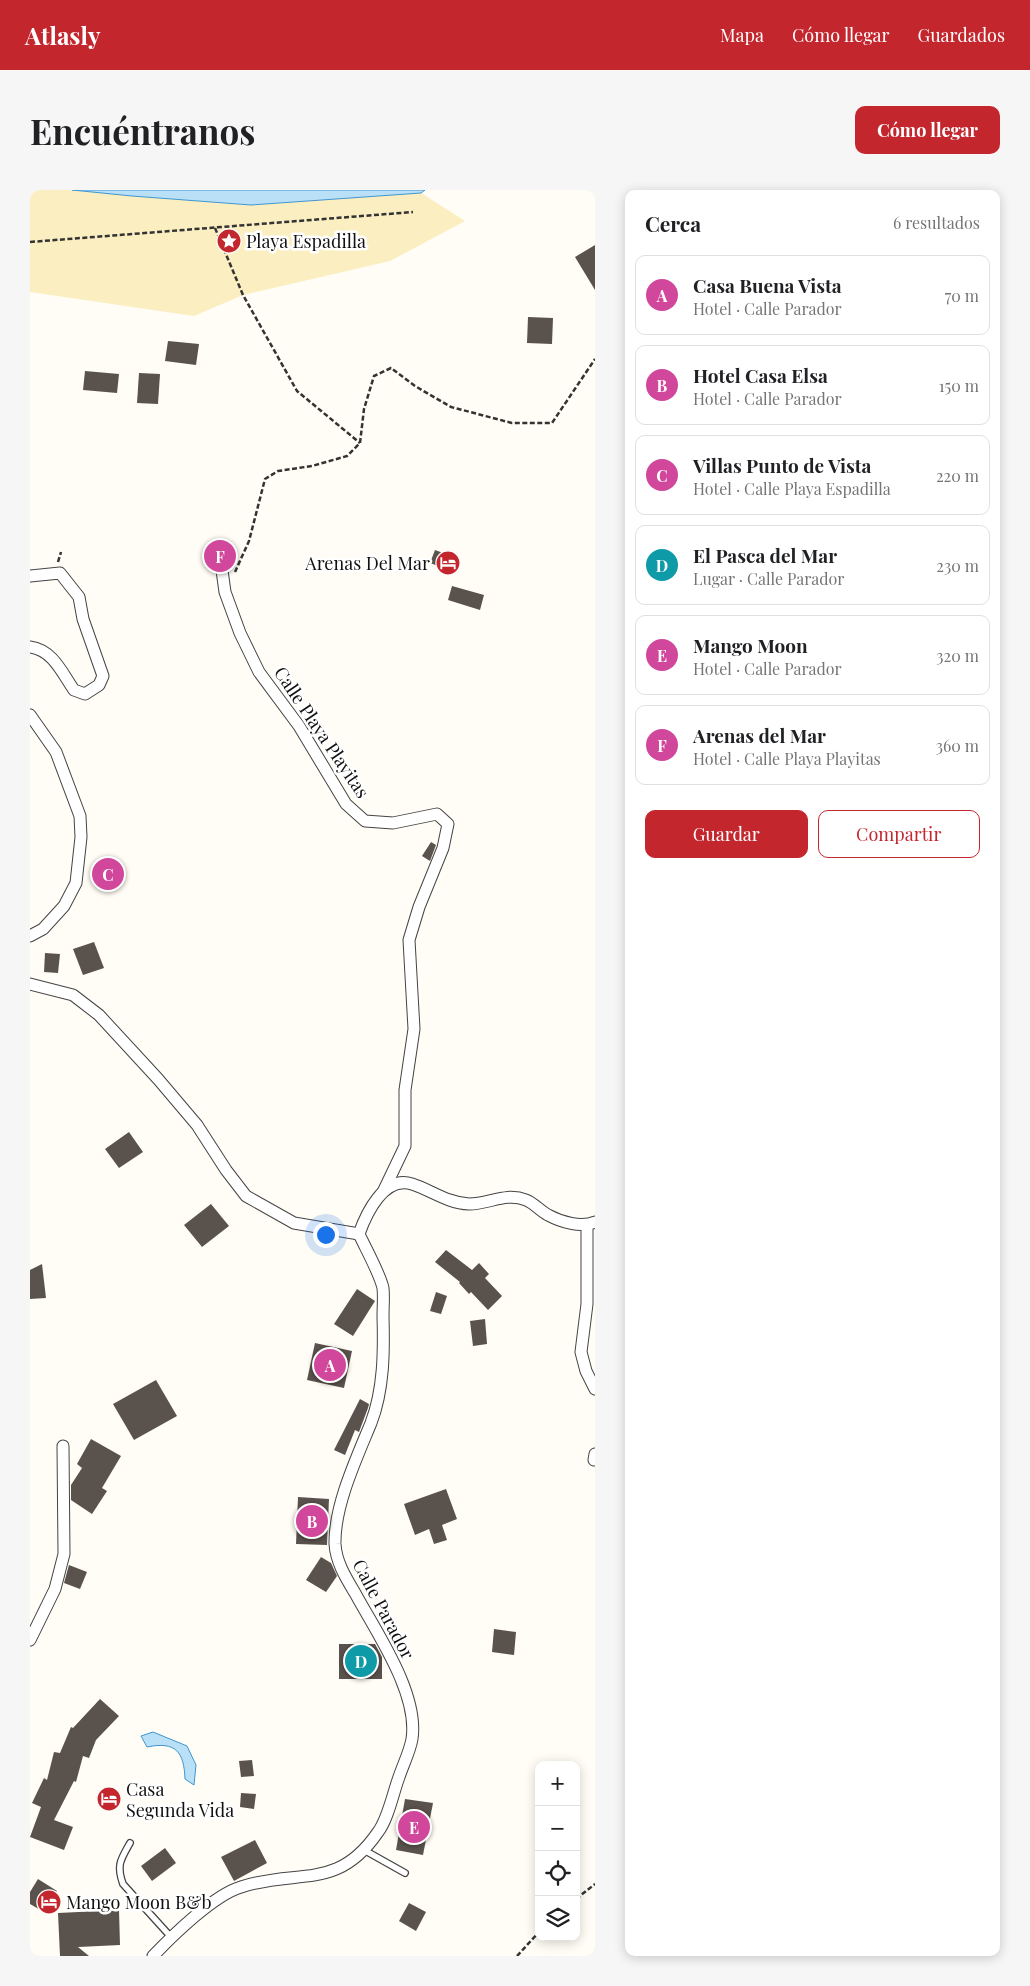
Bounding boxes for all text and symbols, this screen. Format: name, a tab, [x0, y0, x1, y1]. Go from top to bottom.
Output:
text: Atlasly	[25, 19, 100, 51]
text: Mapa	[720, 23, 764, 47]
text: Cómo llegar	[792, 23, 889, 47]
text: Guardados	[917, 23, 1005, 47]
button: Cómo llegar	[855, 106, 1000, 154]
text: Encuéntranos	[30, 107, 255, 154]
text: Cerca	[645, 209, 701, 237]
text: 6 resultados	[893, 212, 980, 233]
place icon: Playa Espadilla	[216, 228, 242, 254]
place label: Playa Espadilla	[246, 229, 366, 253]
text: Casa Buena Vista	[693, 272, 842, 298]
text: A	[657, 285, 667, 306]
text: 70 m	[945, 285, 979, 306]
text: Hotel · Calle Parador	[693, 298, 842, 319]
text: Hotel Casa Elsa	[693, 362, 828, 388]
text: B	[657, 375, 667, 396]
text: 150 m	[939, 375, 979, 396]
text: Hotel · Calle Parador	[693, 388, 842, 409]
text: Villas Punto de Vista	[693, 452, 871, 478]
text: C	[656, 465, 668, 486]
text: 220 m	[936, 465, 979, 486]
text: Hotel · Calle Playa Espadilla	[693, 478, 891, 499]
pin: F	[204, 537, 236, 575]
text: El Pasca del Mar	[693, 542, 837, 568]
hotel icon: Arenas Del Mar	[435, 550, 461, 576]
place label: Arenas Del Mar	[304, 551, 430, 575]
text: D	[656, 555, 668, 576]
text: 230 m	[936, 555, 979, 576]
text: Lugar · Calle Parador	[693, 568, 844, 589]
text: Mango Moon	[693, 632, 808, 658]
text: E	[657, 645, 667, 666]
text: 320 m	[936, 645, 979, 666]
text: Hotel · Calle Parador	[693, 658, 842, 679]
street label: Calle Playa Playitas	[269, 662, 375, 802]
text: Arenas del Mar	[693, 722, 826, 748]
text: F	[657, 735, 667, 756]
text: 360 m	[936, 735, 979, 756]
text: Hotel · Calle Playa Playitas	[693, 748, 881, 769]
button: Guardar	[645, 810, 808, 858]
button: Compartir	[818, 810, 980, 858]
pin: C	[92, 855, 124, 893]
your location	[313, 1222, 339, 1248]
pin: A	[314, 1346, 346, 1384]
pin: B	[296, 1502, 328, 1540]
street label: Calle Parador	[348, 1555, 420, 1663]
pin: D	[345, 1642, 377, 1680]
map controls	[535, 1761, 580, 1941]
button: +	[535, 1761, 580, 1806]
place label: Casa Segunda Vida	[126, 1777, 234, 1822]
hotel icon: Casa Segunda Vida	[96, 1786, 122, 1812]
button: −	[535, 1806, 580, 1851]
pin: E	[398, 1808, 430, 1846]
button: locate	[535, 1851, 580, 1896]
hotel icon: Mango Moon B&b	[36, 1889, 62, 1915]
place label: Mango Moon B&b	[66, 1890, 212, 1914]
button: layers	[535, 1896, 580, 1941]

